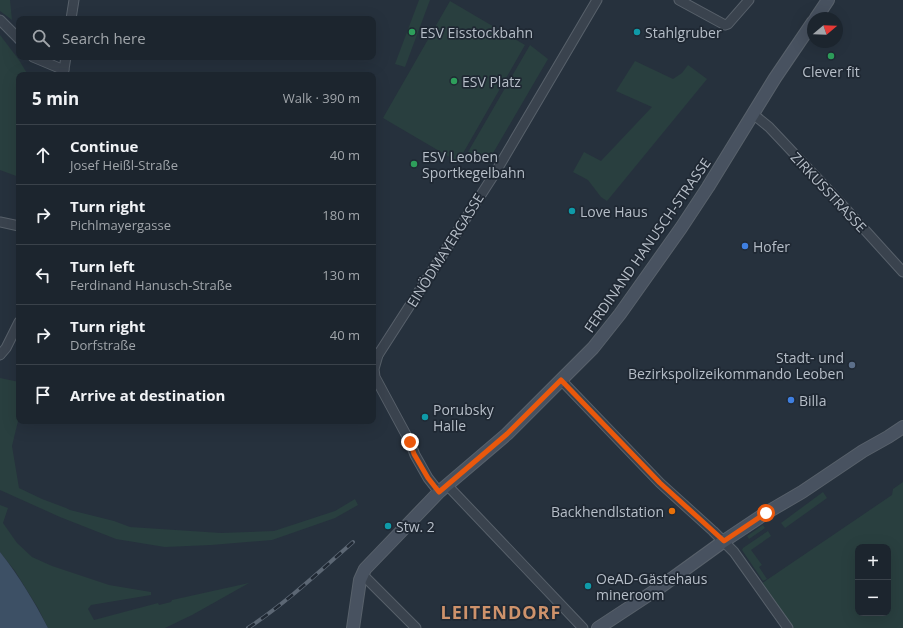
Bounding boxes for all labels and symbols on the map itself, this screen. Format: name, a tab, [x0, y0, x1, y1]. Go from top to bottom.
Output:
north arrow	[807, 12, 843, 48]
place label: ESV Eisstockbahn	[420, 23, 533, 42]
place label: Stahlgruber	[645, 23, 722, 42]
marker: ESV Eisstockbahn	[407, 27, 417, 37]
marker: Stahlgruber	[632, 27, 642, 37]
marker: Clever fit	[826, 51, 836, 61]
place label: Clever fit	[802, 62, 860, 81]
place label: ESV Platz	[462, 72, 521, 91]
marker: ESV Platz	[449, 76, 459, 86]
place label: ESV Leoben Sportkegelbahn	[422, 147, 525, 182]
street label: ZIRKUSSTRASSE	[787, 148, 871, 236]
street label: FERDINAND HANUSCH-STRASSE	[579, 154, 715, 336]
marker: ESV Leoben Sportkegelbahn	[409, 159, 419, 169]
street label: EINÖDMAYERGASSE	[402, 189, 488, 311]
place label: Love Haus	[580, 202, 648, 221]
marker: Love Haus	[567, 206, 577, 216]
place label: Hofer	[753, 237, 790, 256]
marker: Hofer	[740, 241, 750, 251]
place label: Stadt- und Bezirkspolizeikommando Leoben	[628, 348, 844, 383]
marker: Stadt- und Bezirkspolizeikommando Leoben	[847, 360, 857, 370]
place label: Billa	[799, 391, 826, 410]
marker: Billa	[786, 395, 796, 405]
place label: Porubsky Halle	[433, 400, 495, 435]
marker: Porubsky Halle	[420, 412, 430, 422]
route end	[401, 433, 419, 451]
place label: Backhendlstation	[551, 502, 664, 521]
route start	[757, 504, 775, 522]
marker: Backhendlstation	[667, 506, 677, 516]
place label: Stw. 2	[396, 517, 435, 536]
marker: Stw. 2	[383, 521, 393, 531]
place label: OeAD-Gästehaus mineroom	[596, 569, 708, 604]
marker: OeAD-Gästehaus mineroom	[583, 581, 593, 591]
district label: LEITENDORF	[441, 600, 561, 624]

